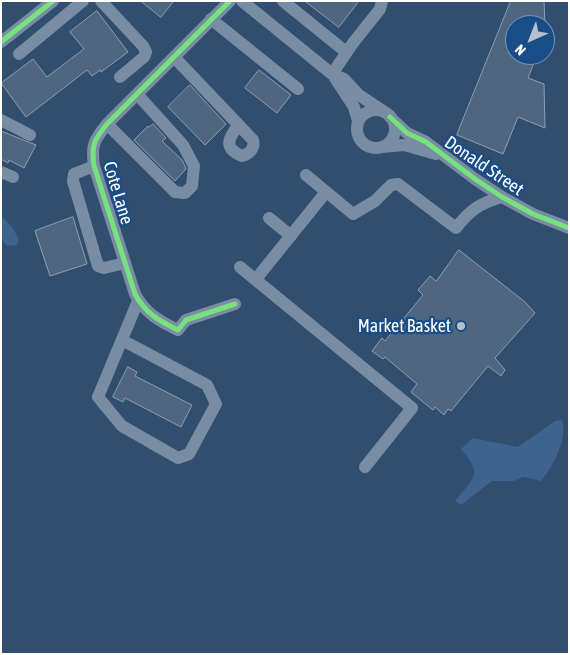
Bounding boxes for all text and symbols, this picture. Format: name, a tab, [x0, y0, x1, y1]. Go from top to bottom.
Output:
north arrow	[505, 15, 555, 65]
text: N	[512, 41, 529, 59]
street label: Donald Street	[440, 132, 528, 200]
street label: Cote Lane	[98, 159, 138, 227]
place label: Market Basket	[358, 315, 451, 337]
marker: Market Basket	[455, 320, 467, 332]

